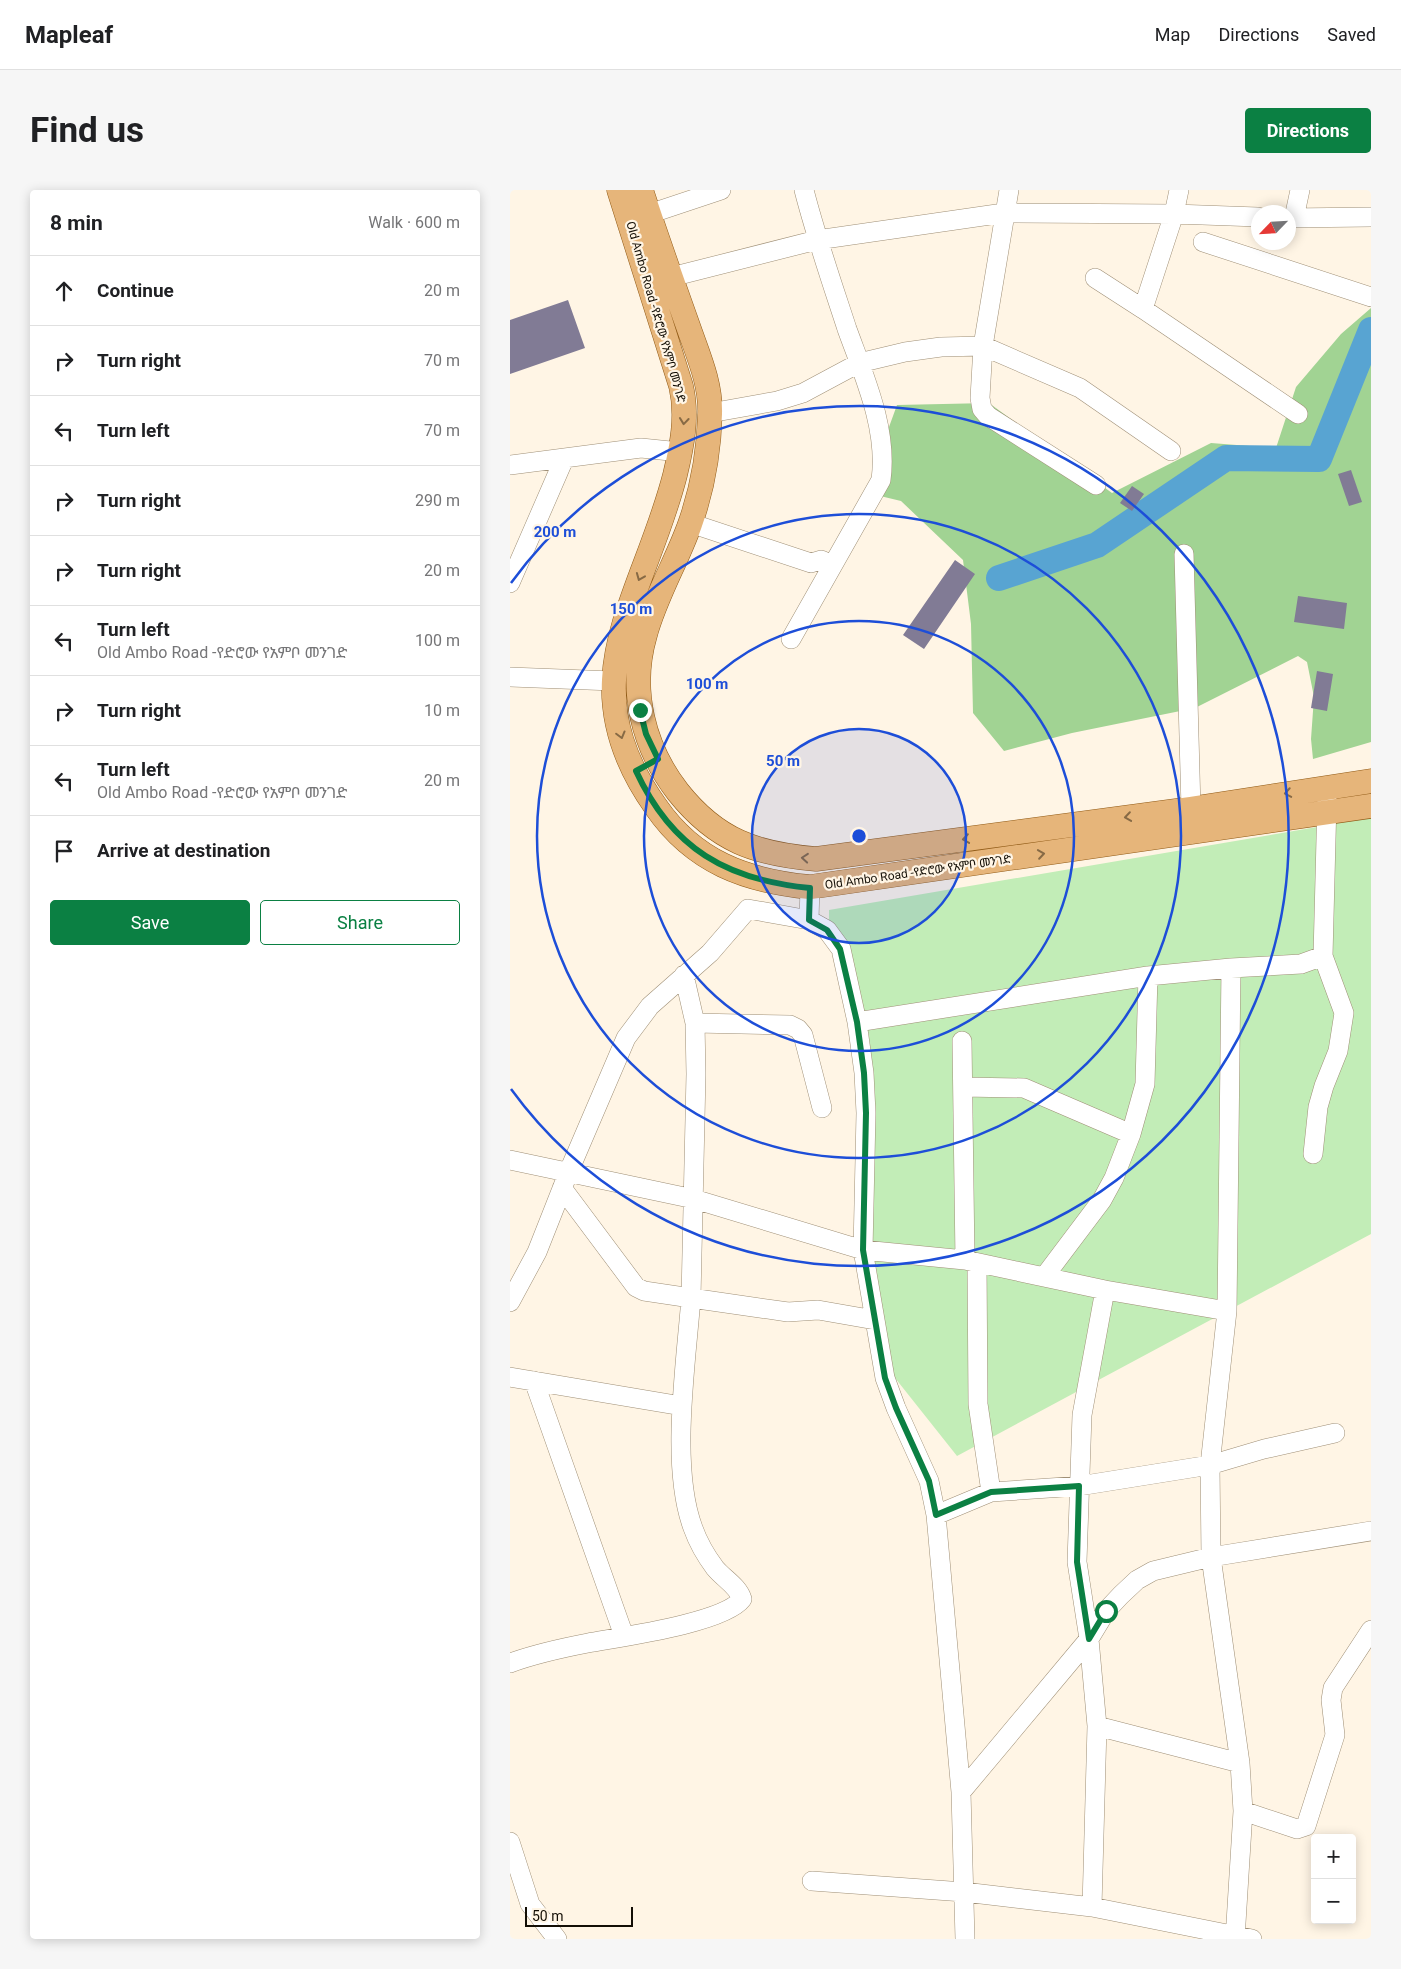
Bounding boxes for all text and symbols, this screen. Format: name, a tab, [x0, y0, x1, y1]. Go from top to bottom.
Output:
text: Mapleaf	[25, 21, 113, 49]
text: Map	[1155, 24, 1190, 45]
text: Directions	[1218, 24, 1299, 45]
text: Saved	[1327, 24, 1376, 45]
button: Directions	[1245, 108, 1371, 153]
text: Find us	[30, 110, 144, 151]
north arrow	[1251, 205, 1296, 250]
text: 8 min	[50, 211, 103, 235]
text: Walk · 600 m	[368, 213, 460, 232]
street label: Old Ambo Road -የድሮው የአምቦ መንገድ	[623, 220, 689, 405]
icon: ahead	[50, 277, 78, 305]
text: Continue	[97, 279, 174, 302]
text: 20 m	[424, 281, 460, 300]
icon: right	[50, 347, 78, 375]
text: Turn right	[97, 349, 181, 372]
text: 70 m	[424, 351, 460, 370]
icon: left	[50, 417, 78, 445]
one-way arrow	[679, 418, 690, 426]
text: Turn left	[97, 419, 170, 442]
text: 70 m	[424, 421, 460, 440]
icon: right	[50, 487, 78, 515]
text: Turn right	[97, 489, 181, 512]
text: 290 m	[415, 491, 460, 510]
text: 200 m	[534, 523, 576, 541]
icon: right	[50, 557, 78, 585]
text: Turn right	[97, 559, 181, 582]
text: 20 m	[424, 561, 460, 580]
one-way arrow	[636, 572, 646, 581]
text: 150 m	[610, 600, 652, 618]
text: Turn left	[97, 618, 170, 641]
icon: left	[50, 627, 78, 655]
text: 100 m	[415, 631, 460, 650]
text: Old Ambo Road -የድሮው የአምቦ መንገድ	[97, 643, 348, 662]
text: 100 m	[686, 675, 728, 693]
icon: right	[50, 697, 78, 725]
text: Turn right	[97, 699, 181, 722]
route end	[629, 699, 652, 722]
text: 10 m	[424, 701, 460, 720]
one-way arrow	[615, 730, 625, 738]
text: 50 m	[766, 752, 800, 770]
text: Turn left	[97, 758, 170, 781]
icon: left	[50, 767, 78, 795]
text: 20 m	[424, 771, 460, 790]
text: Old Ambo Road -የድሮው የአምቦ መንገድ	[97, 783, 348, 802]
one-way arrow	[1284, 787, 1293, 797]
one-way arrow	[1123, 812, 1132, 822]
centre of rings	[850, 827, 868, 845]
one-way arrow	[962, 833, 970, 844]
icon: arrive	[50, 837, 78, 865]
text: Arrive at destination	[97, 839, 270, 862]
one-way arrow	[1036, 849, 1045, 859]
street label: Old Ambo Road -የድሮው የአምቦ መንገድ	[824, 852, 1012, 892]
one-way arrow	[801, 853, 809, 864]
button: Save	[50, 900, 250, 945]
button: Share	[260, 900, 460, 945]
route start	[1095, 1600, 1118, 1623]
map controls	[1311, 1834, 1356, 1924]
button: +	[1311, 1834, 1356, 1879]
button: −	[1311, 1879, 1356, 1924]
scale bar	[525, 1904, 632, 1927]
text: 50 m	[532, 1908, 564, 1924]

